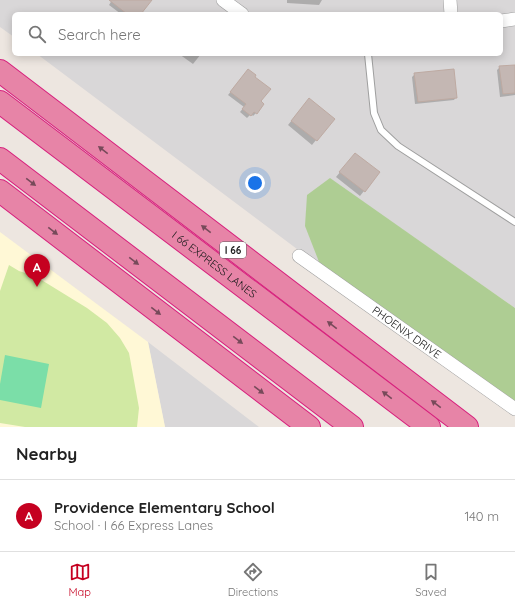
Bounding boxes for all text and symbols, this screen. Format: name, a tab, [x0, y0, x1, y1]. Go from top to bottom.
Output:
search box	[12, 12, 503, 56]
icon: search	[26, 23, 48, 45]
text: Search here	[58, 25, 141, 44]
one-way arrow	[98, 146, 109, 154]
your location	[245, 173, 265, 193]
one-way arrow	[26, 178, 36, 186]
one-way arrow	[201, 225, 212, 233]
one-way arrow	[48, 227, 59, 236]
street label: I 66 EXPRESS LANES	[169, 228, 260, 301]
road number: I 66	[220, 242, 246, 258]
pin: A	[24, 254, 50, 287]
one-way arrow	[129, 257, 140, 265]
street label: PHOENIX DRIVE	[370, 303, 444, 361]
one-way arrow	[151, 306, 162, 315]
one-way arrow	[326, 321, 337, 329]
one-way arrow	[232, 336, 243, 344]
one-way arrow	[254, 385, 265, 394]
one-way arrow	[381, 391, 392, 399]
one-way arrow	[430, 399, 441, 408]
text: Nearby	[16, 443, 77, 464]
text: Providence Elementary School	[54, 498, 275, 517]
text: A	[25, 508, 33, 524]
text: 140 m	[464, 508, 499, 524]
text: School · I 66 Express Lanes	[54, 517, 213, 533]
tab: Map	[68, 561, 91, 599]
tab: Directions	[228, 561, 278, 599]
tab: Saved	[415, 561, 447, 599]

